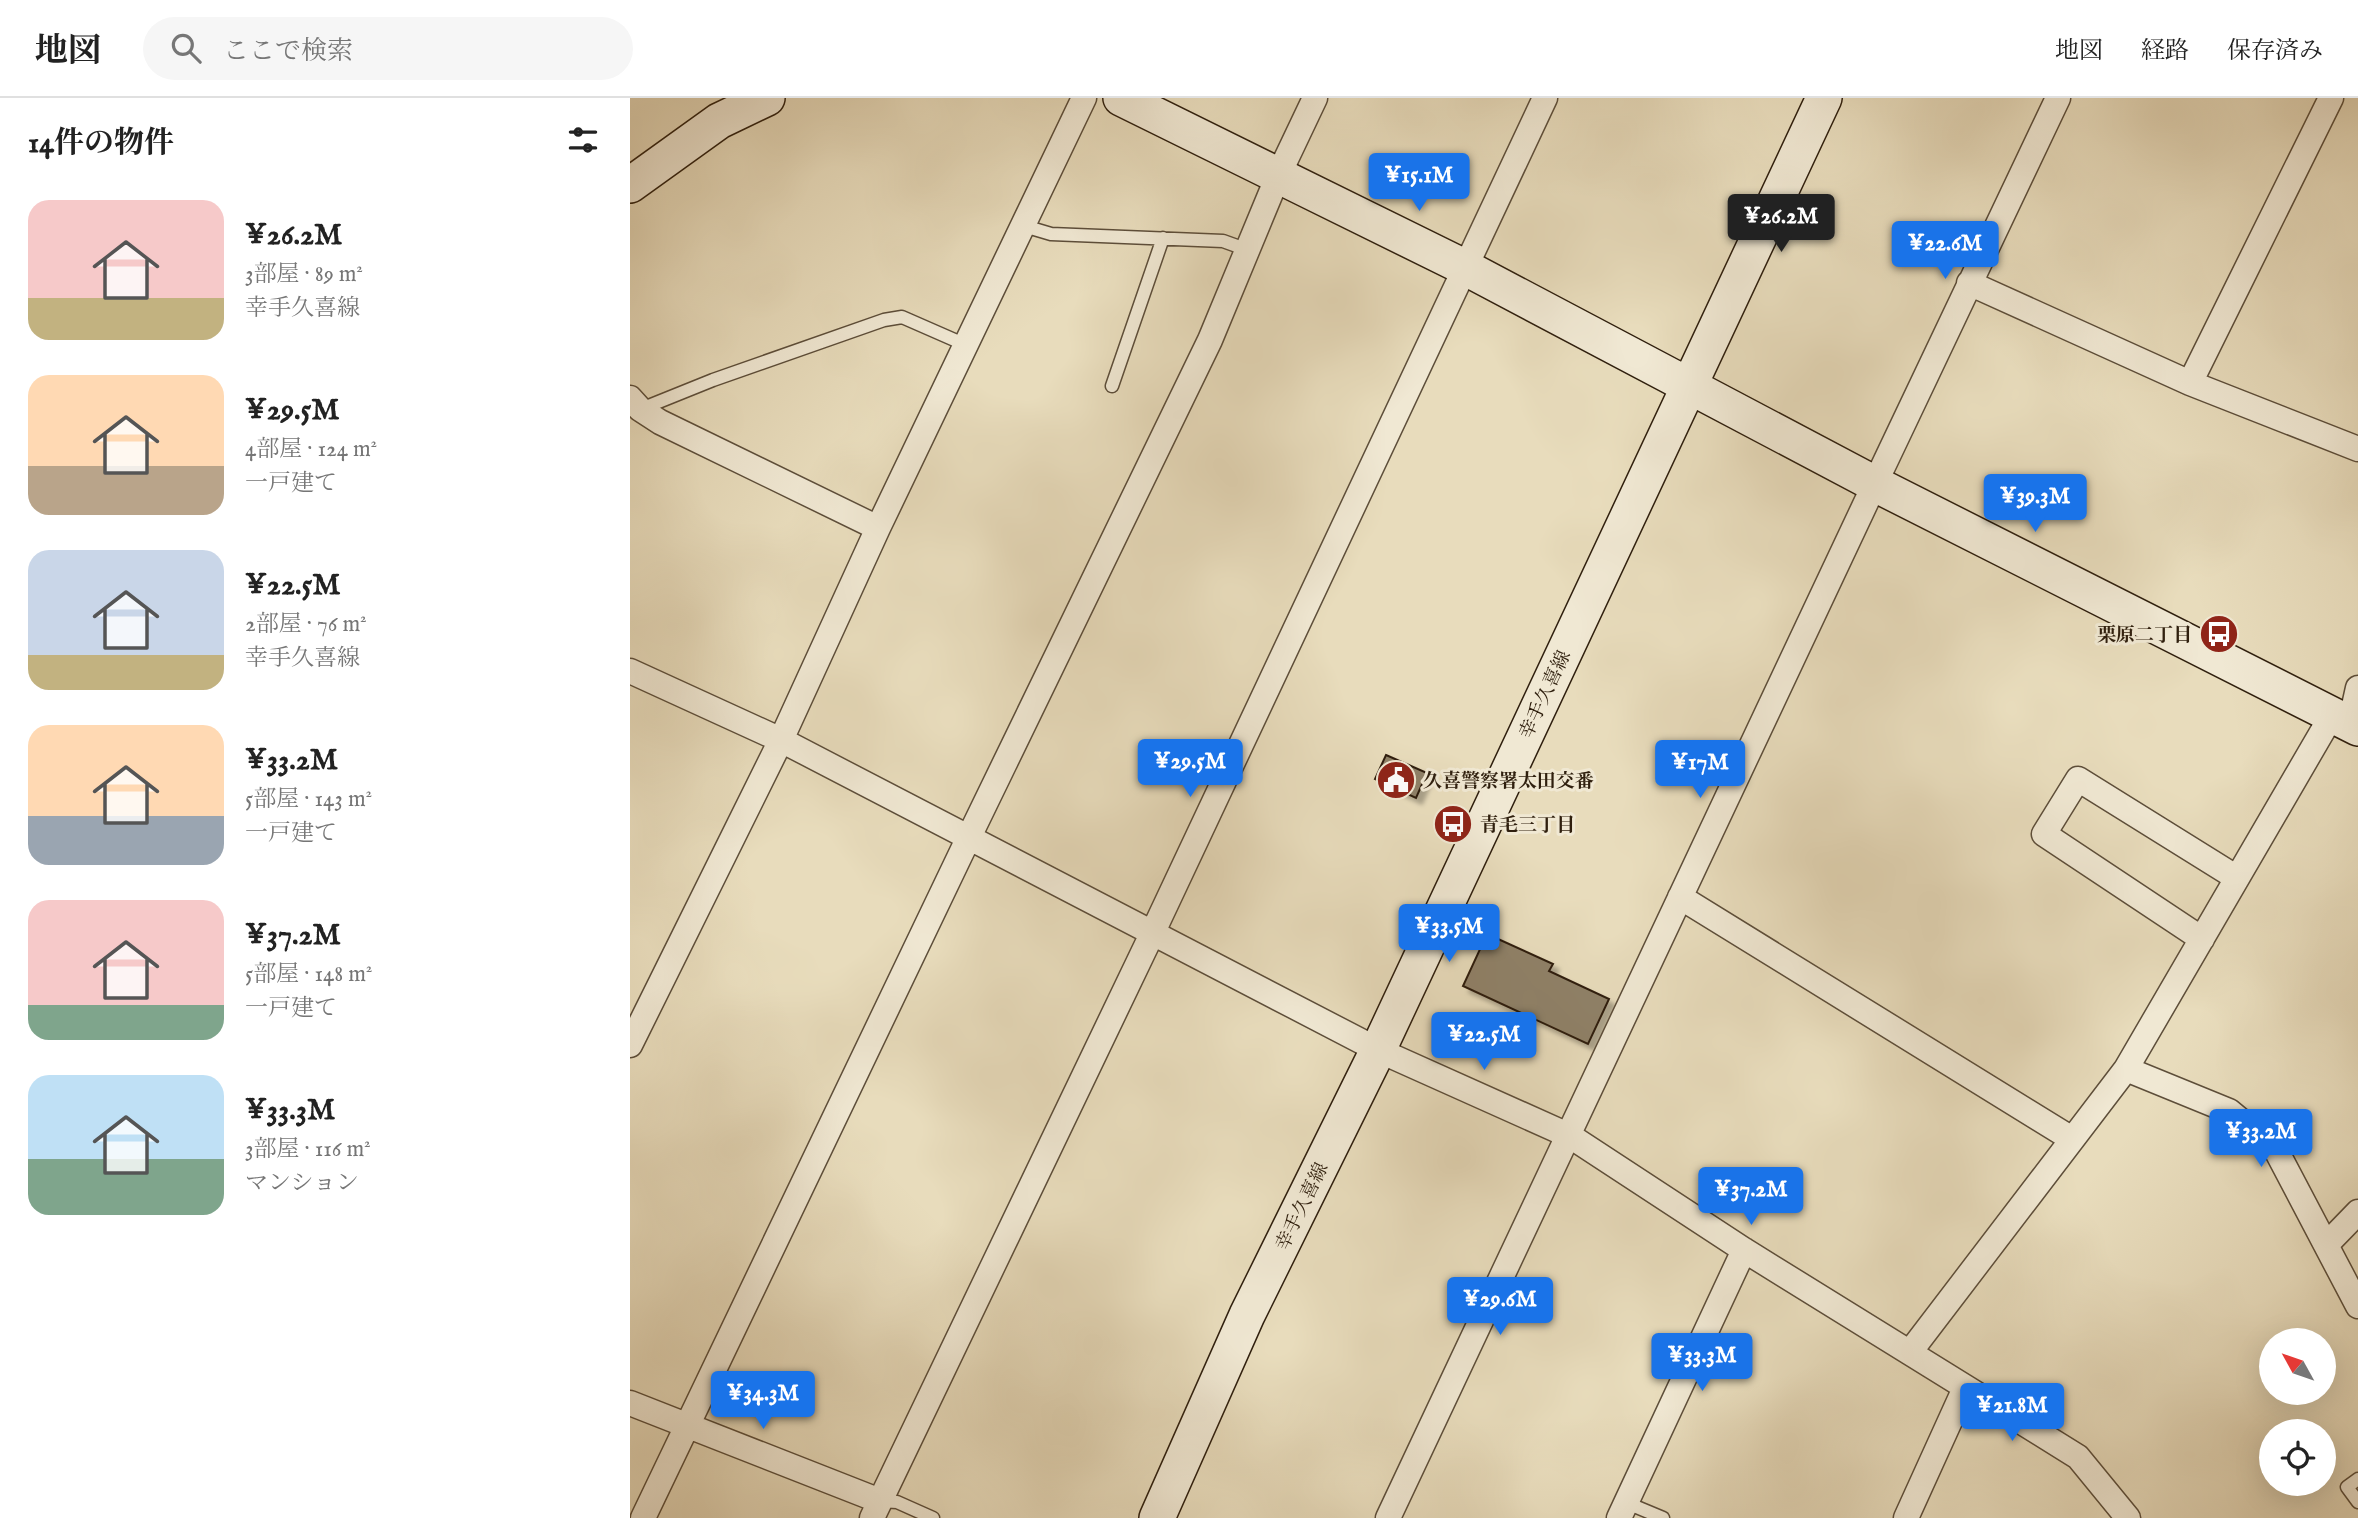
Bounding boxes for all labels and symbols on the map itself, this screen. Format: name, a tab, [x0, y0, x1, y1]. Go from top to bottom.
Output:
pin: ¥15.1M	[1362, 153, 1476, 213]
pin: ¥26.2M	[1724, 194, 1838, 254]
pin: ¥22.6M	[1888, 222, 2002, 281]
pin: ¥39.3M	[1978, 474, 2092, 534]
bus stop icon: 栗原二丁目	[2198, 613, 2240, 655]
place label: 栗原二丁目	[2097, 624, 2192, 648]
street label: 幸手久喜線	[1515, 647, 1577, 743]
pin: ¥29.5M	[1133, 740, 1247, 799]
pin: ¥17M	[1659, 740, 1741, 800]
public building icon: 久喜警察署太田交番	[1375, 759, 1417, 801]
place label: 久喜警察署太田交番	[1423, 770, 1594, 794]
bus stop icon: 青毛三丁目	[1432, 803, 1474, 845]
place label: 青毛三丁目	[1480, 814, 1575, 838]
pin: ¥33.5M	[1392, 904, 1506, 964]
pin: ¥22.5M	[1427, 1012, 1541, 1072]
pin: ¥33.2M	[2204, 1110, 2318, 1169]
street label: 幸手久喜線	[1271, 1159, 1334, 1255]
pin: ¥37.2M	[1694, 1168, 1808, 1227]
pin: ¥29.6M	[1443, 1278, 1557, 1337]
north arrow	[2259, 1328, 2336, 1405]
pin: ¥33.3M	[1645, 1334, 1759, 1393]
pin: ¥34.3M	[706, 1372, 820, 1431]
pin: ¥21.8M	[1955, 1384, 2069, 1443]

